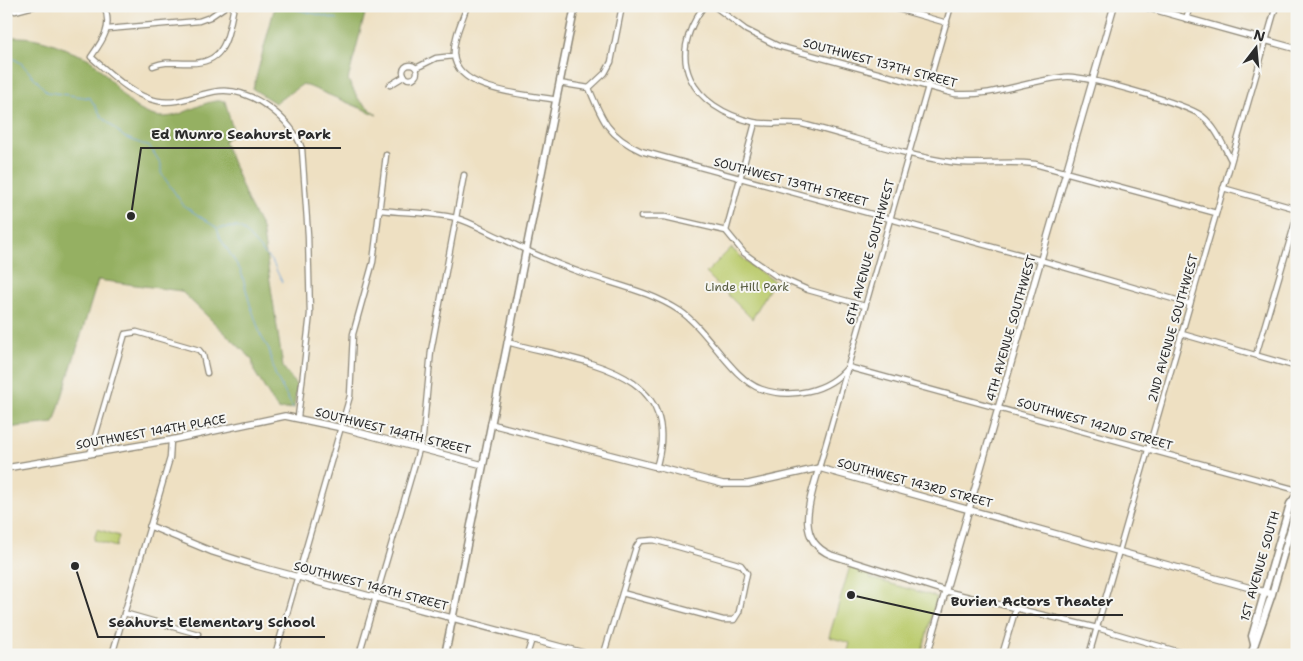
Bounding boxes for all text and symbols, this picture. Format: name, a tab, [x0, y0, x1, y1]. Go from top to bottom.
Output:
north arrow	[1230, 22, 1280, 72]
text: N	[1252, 25, 1267, 46]
street label: SOUTHWEST 137TH STREET	[801, 35, 959, 91]
callout: Ed Munro Seahurst Park	[141, 119, 341, 148]
text: Ed Munro Seahurst Park	[151, 125, 331, 143]
street label: SOUTHWEST 139TH STREET	[712, 154, 871, 211]
street label: 6TH AVENUE SOUTHWEST	[841, 177, 899, 327]
street label: 2ND AVENUE SOUTHWEST	[1144, 251, 1202, 404]
street label: 4TH AVENUE SOUTHWEST	[982, 252, 1040, 403]
park label: Linde Hill Park	[705, 279, 789, 295]
street label: SOUTHWEST 142ND STREET	[1015, 394, 1175, 454]
street label: SOUTHWEST 144TH STREET	[314, 404, 473, 458]
street label: SOUTHWEST 144TH PLACE	[75, 411, 227, 453]
street label: SOUTHWEST 143RD STREET	[835, 454, 995, 512]
street label: 1ST AVENUE SOUTH	[1237, 509, 1283, 623]
street label: SOUTHWEST 146TH STREET	[292, 558, 451, 615]
callout: Burien Actors Theater	[940, 586, 1123, 615]
text: Burien Actors Theater	[951, 592, 1114, 610]
callout: Seahurst Elementary School	[98, 608, 325, 637]
text: Seahurst Elementary School	[109, 613, 316, 631]

